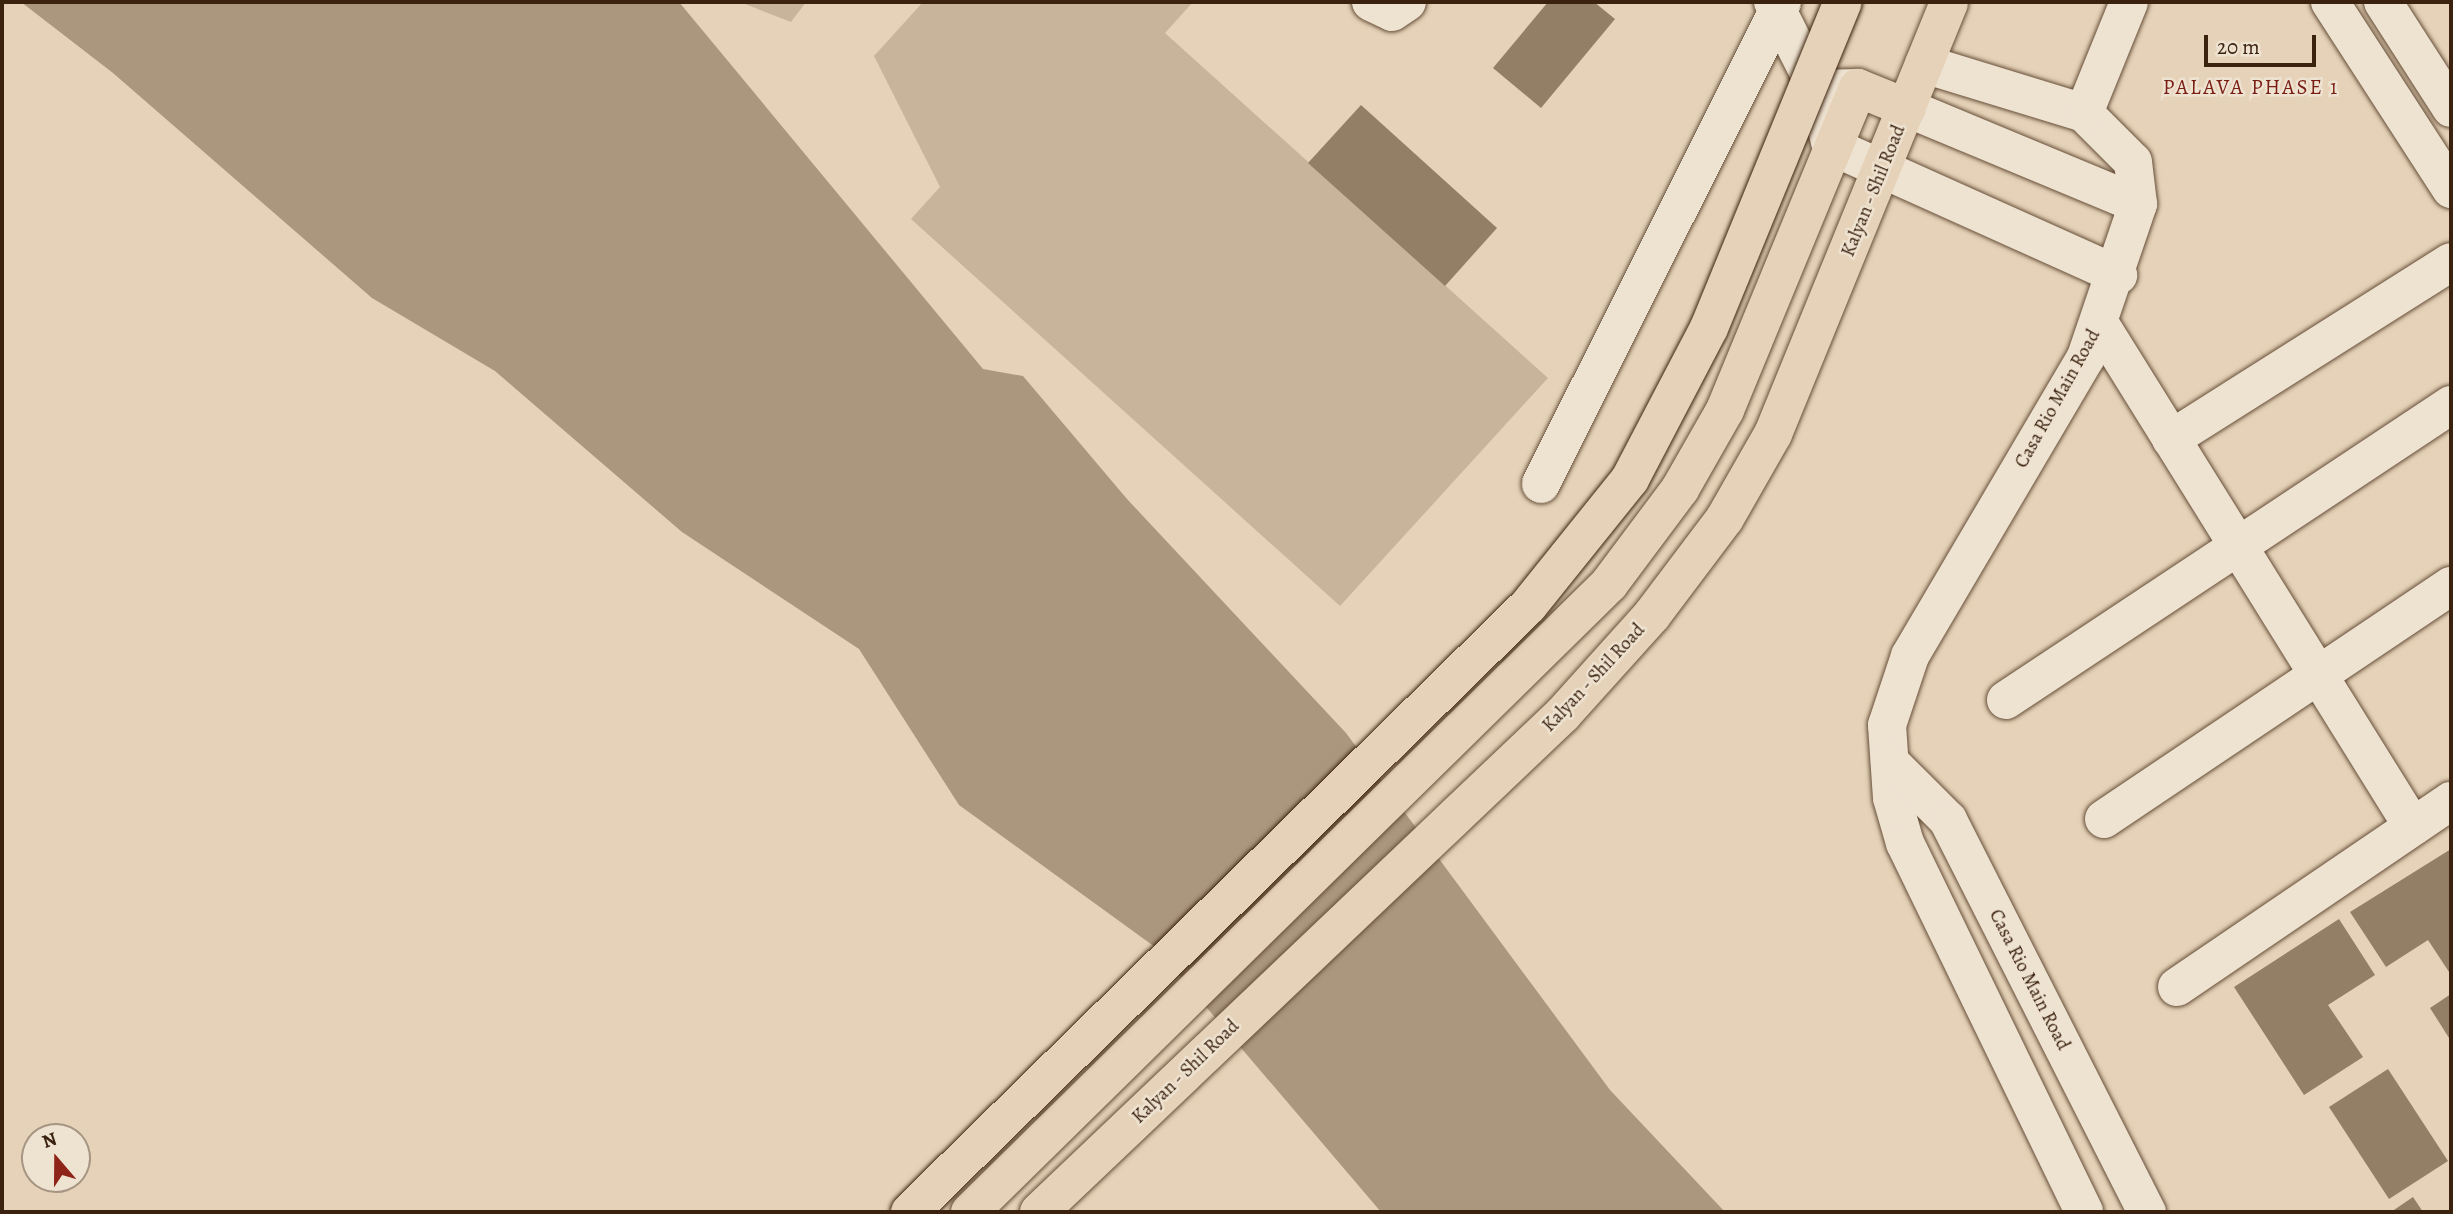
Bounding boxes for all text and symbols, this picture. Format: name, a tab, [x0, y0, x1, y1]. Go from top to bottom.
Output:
scale bar	[2208, 21, 2320, 65]
text: 20 m	[2217, 33, 2260, 61]
district label: PALAVA PHASE 1	[2164, 74, 2338, 100]
street label: Kalyan - Shil Road	[1837, 121, 1911, 261]
street label: Casa Rio Main Road	[2010, 326, 2106, 472]
street label: Kalyan - Shil Road	[1538, 619, 1650, 737]
street label: Casa Rio Main Road	[1984, 906, 2074, 1054]
street label: Kalyan - Shil Road	[1127, 1015, 1245, 1129]
north arrow	[21, 1123, 91, 1193]
text: N	[39, 1126, 60, 1155]

